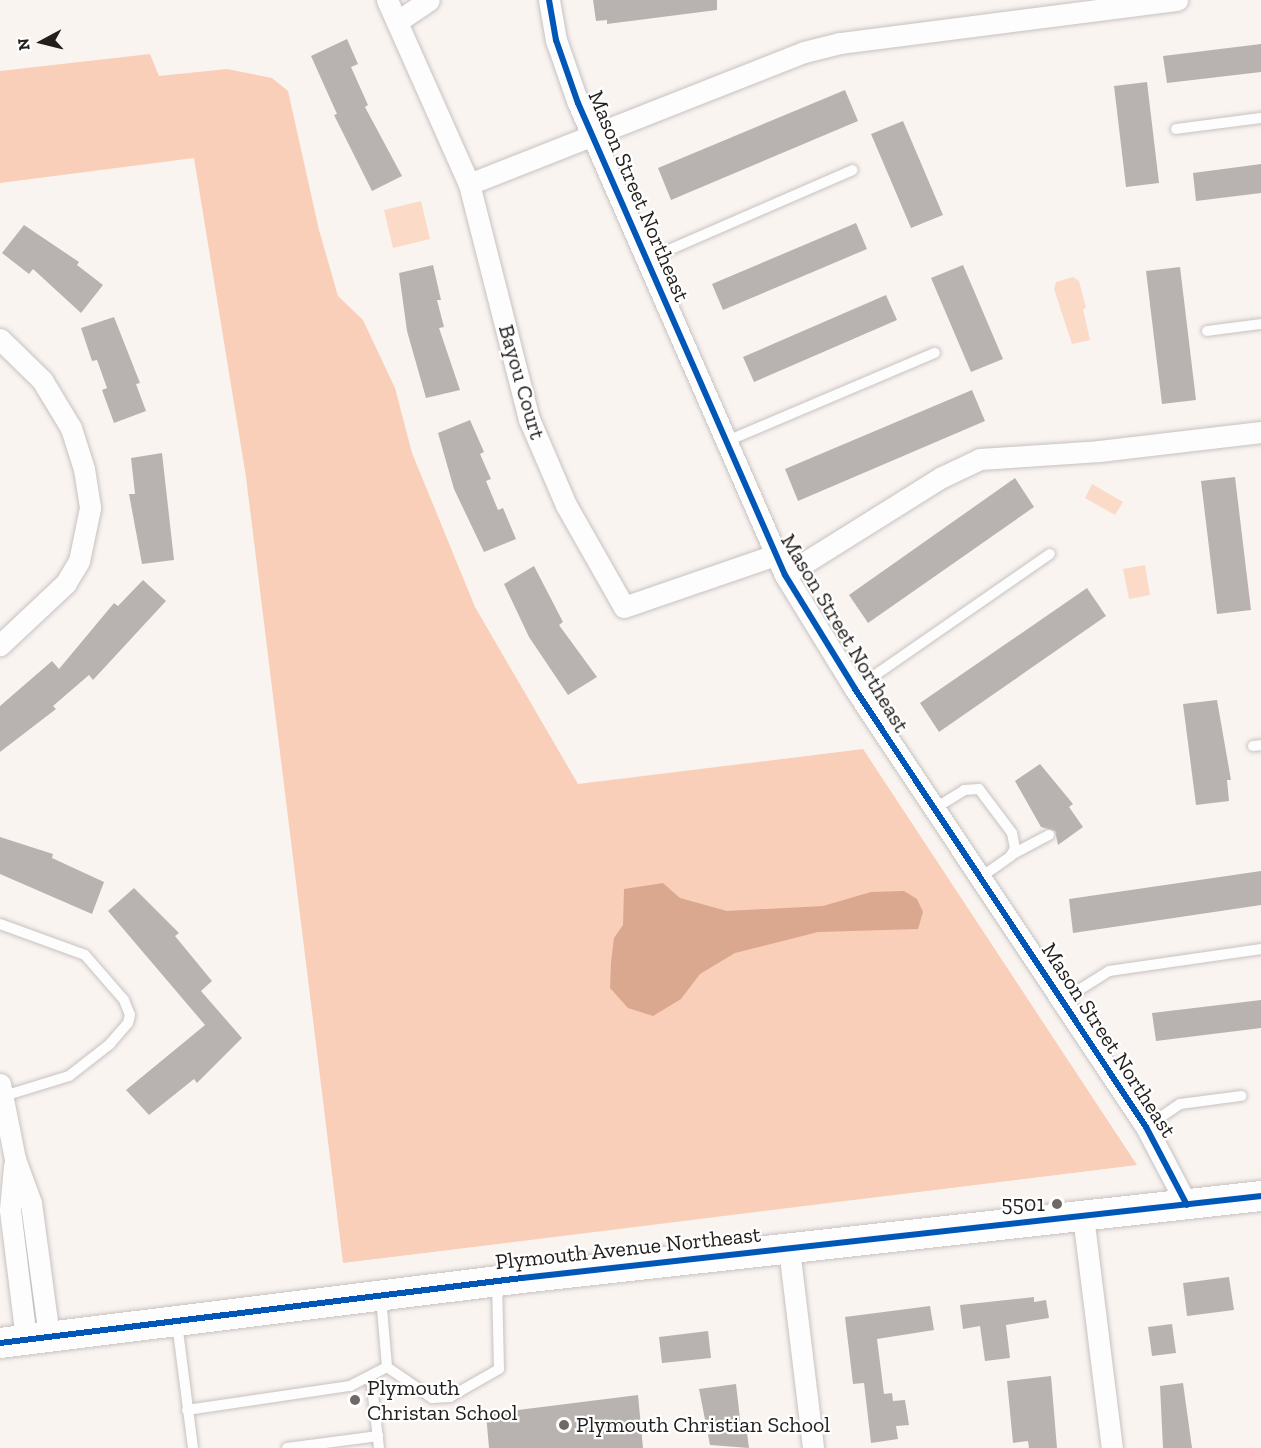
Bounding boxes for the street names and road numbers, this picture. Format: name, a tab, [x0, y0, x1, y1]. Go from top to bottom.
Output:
street label: Mason Street Northeast	[583, 86, 695, 306]
street label: Bayou Court	[493, 322, 551, 442]
street label: Mason Street Northeast	[775, 529, 915, 737]
street label: Mason Street Northeast	[1036, 938, 1182, 1142]
street label: Plymouth Avenue Northeast	[493, 1221, 763, 1275]

